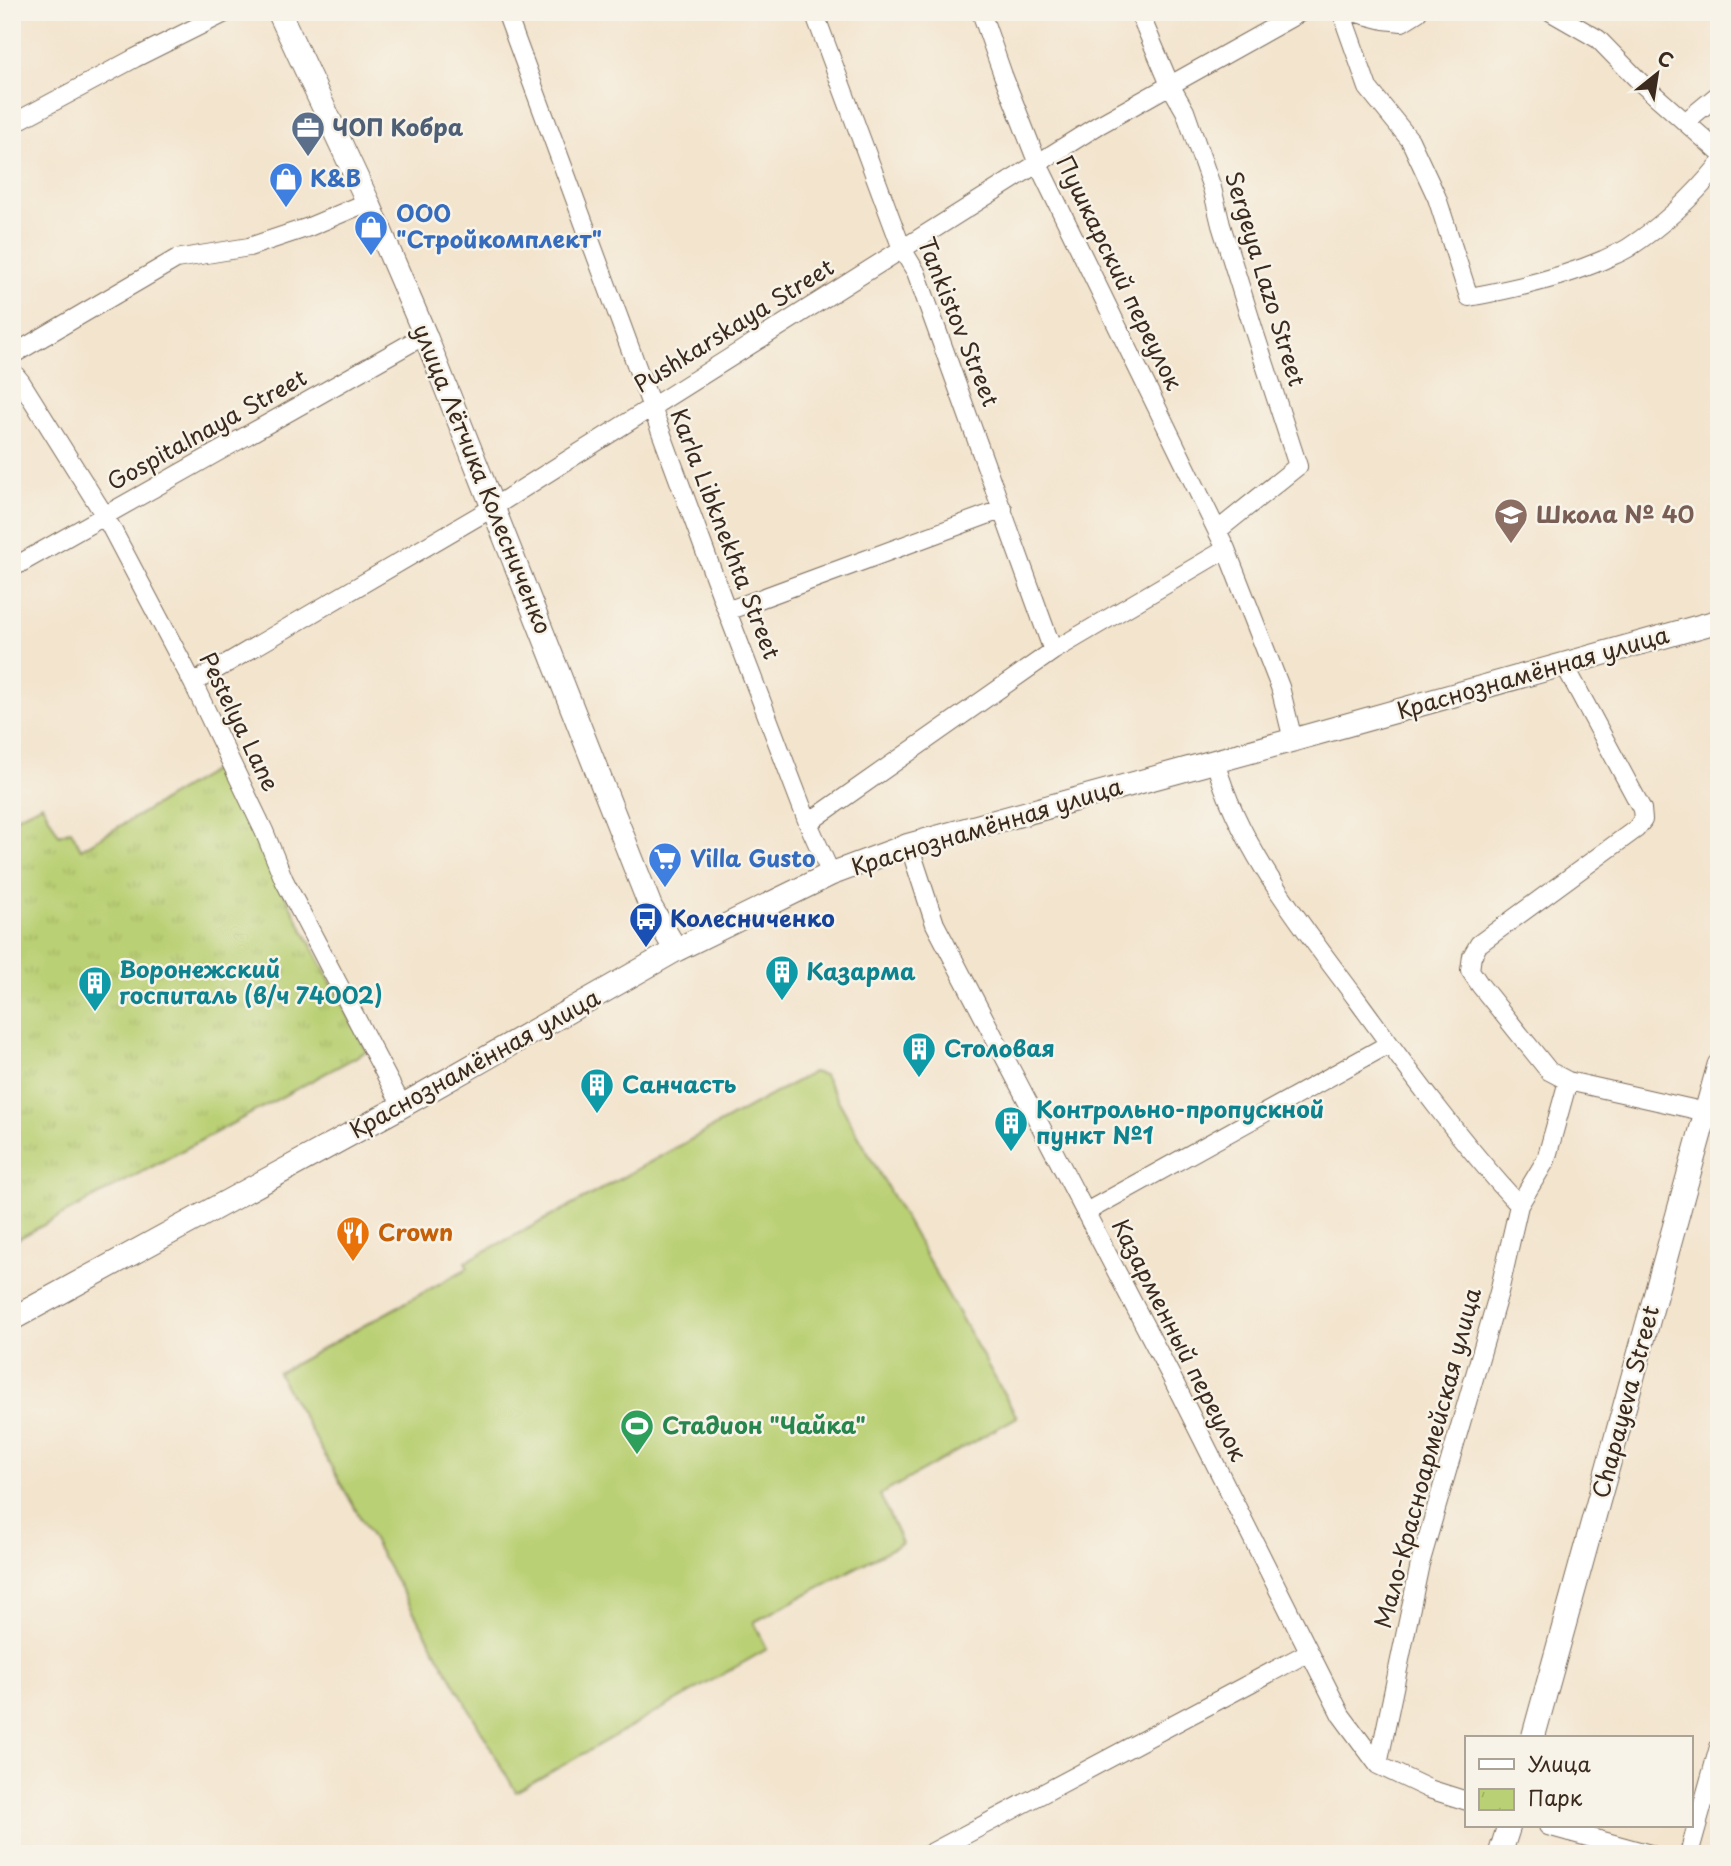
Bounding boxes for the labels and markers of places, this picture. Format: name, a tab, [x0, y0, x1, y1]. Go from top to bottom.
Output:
office icon: ЧОП Кобра	[289, 109, 327, 158]
place label: ЧОП Кобра	[332, 109, 464, 144]
shop icon: K&B	[267, 160, 305, 209]
place label: K&B	[310, 160, 361, 195]
place label: ООО "Стройкомплект"	[396, 195, 602, 256]
shop icon: ООО "Стройкомплект"	[352, 208, 390, 257]
school or university icon: Школа № 40	[1492, 496, 1530, 545]
place label: Школа № 40	[1536, 496, 1694, 531]
supermarket icon: Villa Gusto	[646, 840, 684, 889]
place label: Villa Gusto	[690, 840, 816, 875]
bus stop icon: Колесниченко	[627, 900, 665, 949]
place label: Колесниченко	[670, 900, 835, 935]
place label: Воронежский госпиталь (в/ч 74002)	[119, 951, 383, 1012]
building icon: Казарма	[763, 953, 801, 1002]
place label: Казарма	[806, 953, 916, 988]
building icon: Воронежский госпиталь (в/ч 74002)	[76, 964, 114, 1013]
building icon: Столовая	[900, 1030, 938, 1079]
place label: Столовая	[944, 1030, 1055, 1065]
building icon: Санчасть	[578, 1066, 616, 1115]
place label: Санчасть	[622, 1066, 737, 1101]
place label: Контрольно-пропускной пункт №1	[1036, 1091, 1324, 1152]
building icon: Контрольно-пропускной пункт №1	[992, 1104, 1030, 1153]
restaurant icon: Crown	[334, 1214, 372, 1263]
place label: Crown	[378, 1214, 453, 1249]
sports icon: Стадион "Чайка"	[618, 1407, 656, 1456]
place label: Стадион "Чайка"	[662, 1407, 866, 1442]

